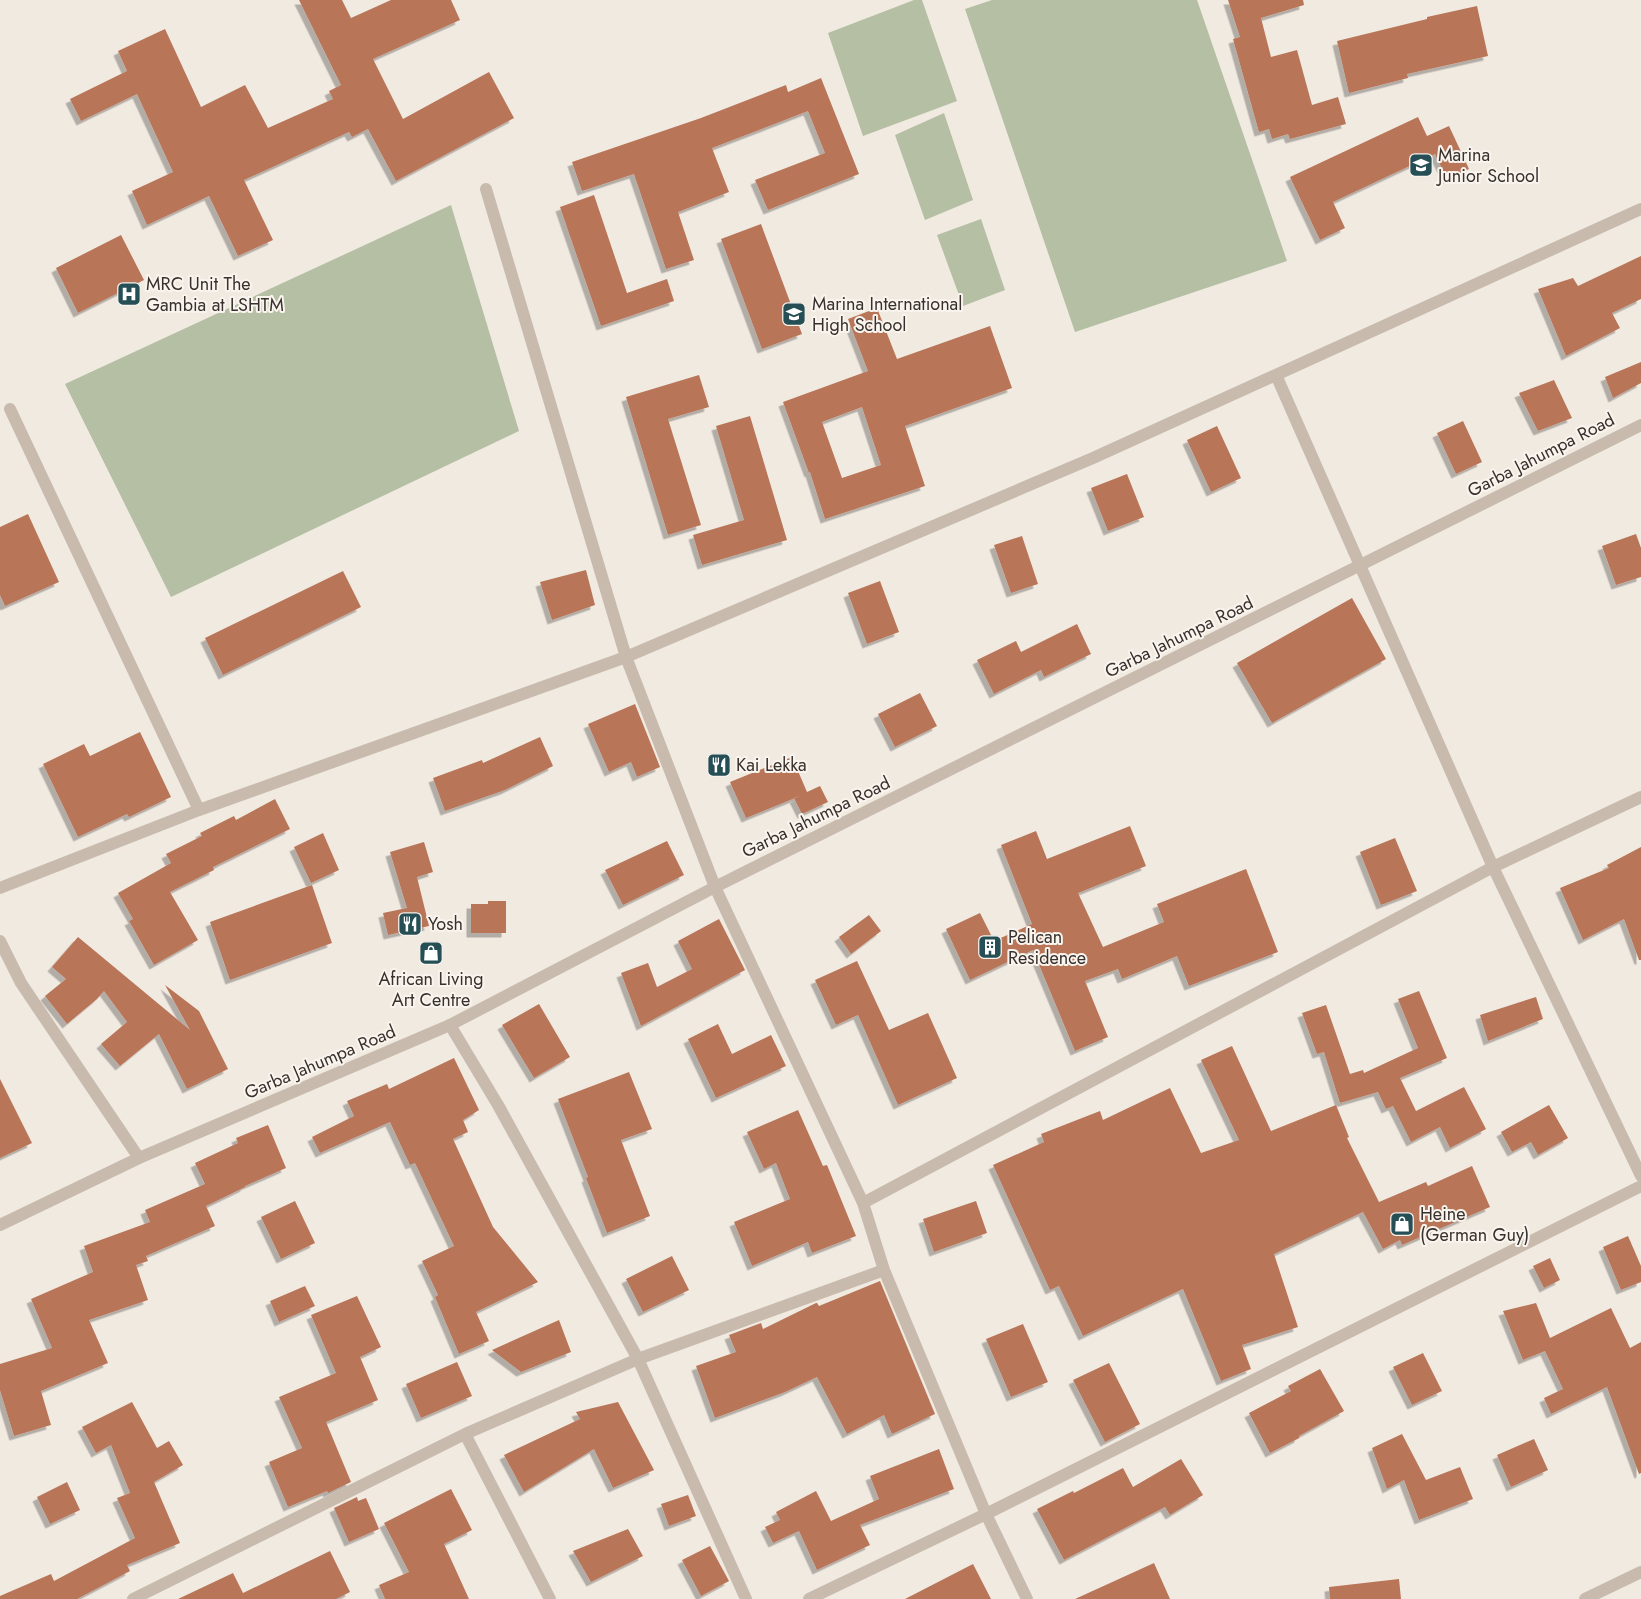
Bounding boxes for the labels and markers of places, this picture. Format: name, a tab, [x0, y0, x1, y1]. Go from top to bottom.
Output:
place label: Marina Junior School	[1436, 142, 1539, 189]
school or university icon: Marina Junior School	[1408, 152, 1434, 178]
place label: MRC Unit The Gambia at LSHTM	[146, 271, 284, 318]
hospital icon: MRC Unit The Gambia at LSHTM	[116, 281, 142, 307]
place label: Marina International High School	[812, 291, 962, 338]
school or university icon: Marina International High School	[781, 301, 807, 327]
restaurant icon: Kai Lekka	[706, 752, 732, 778]
place label: Kai Lekka	[736, 752, 807, 778]
restaurant icon: Yosh	[397, 911, 423, 937]
place label: Yosh	[428, 911, 463, 937]
place label: Pelican Residence	[1008, 924, 1086, 971]
building icon: Pelican Residence	[977, 934, 1003, 960]
shop icon: African Living Art Centre	[418, 940, 444, 966]
place label: African Living Art Centre	[378, 966, 484, 1013]
place label: Heine (German Guy)	[1420, 1201, 1529, 1248]
shop icon: Heine (German Guy)	[1389, 1211, 1415, 1237]

